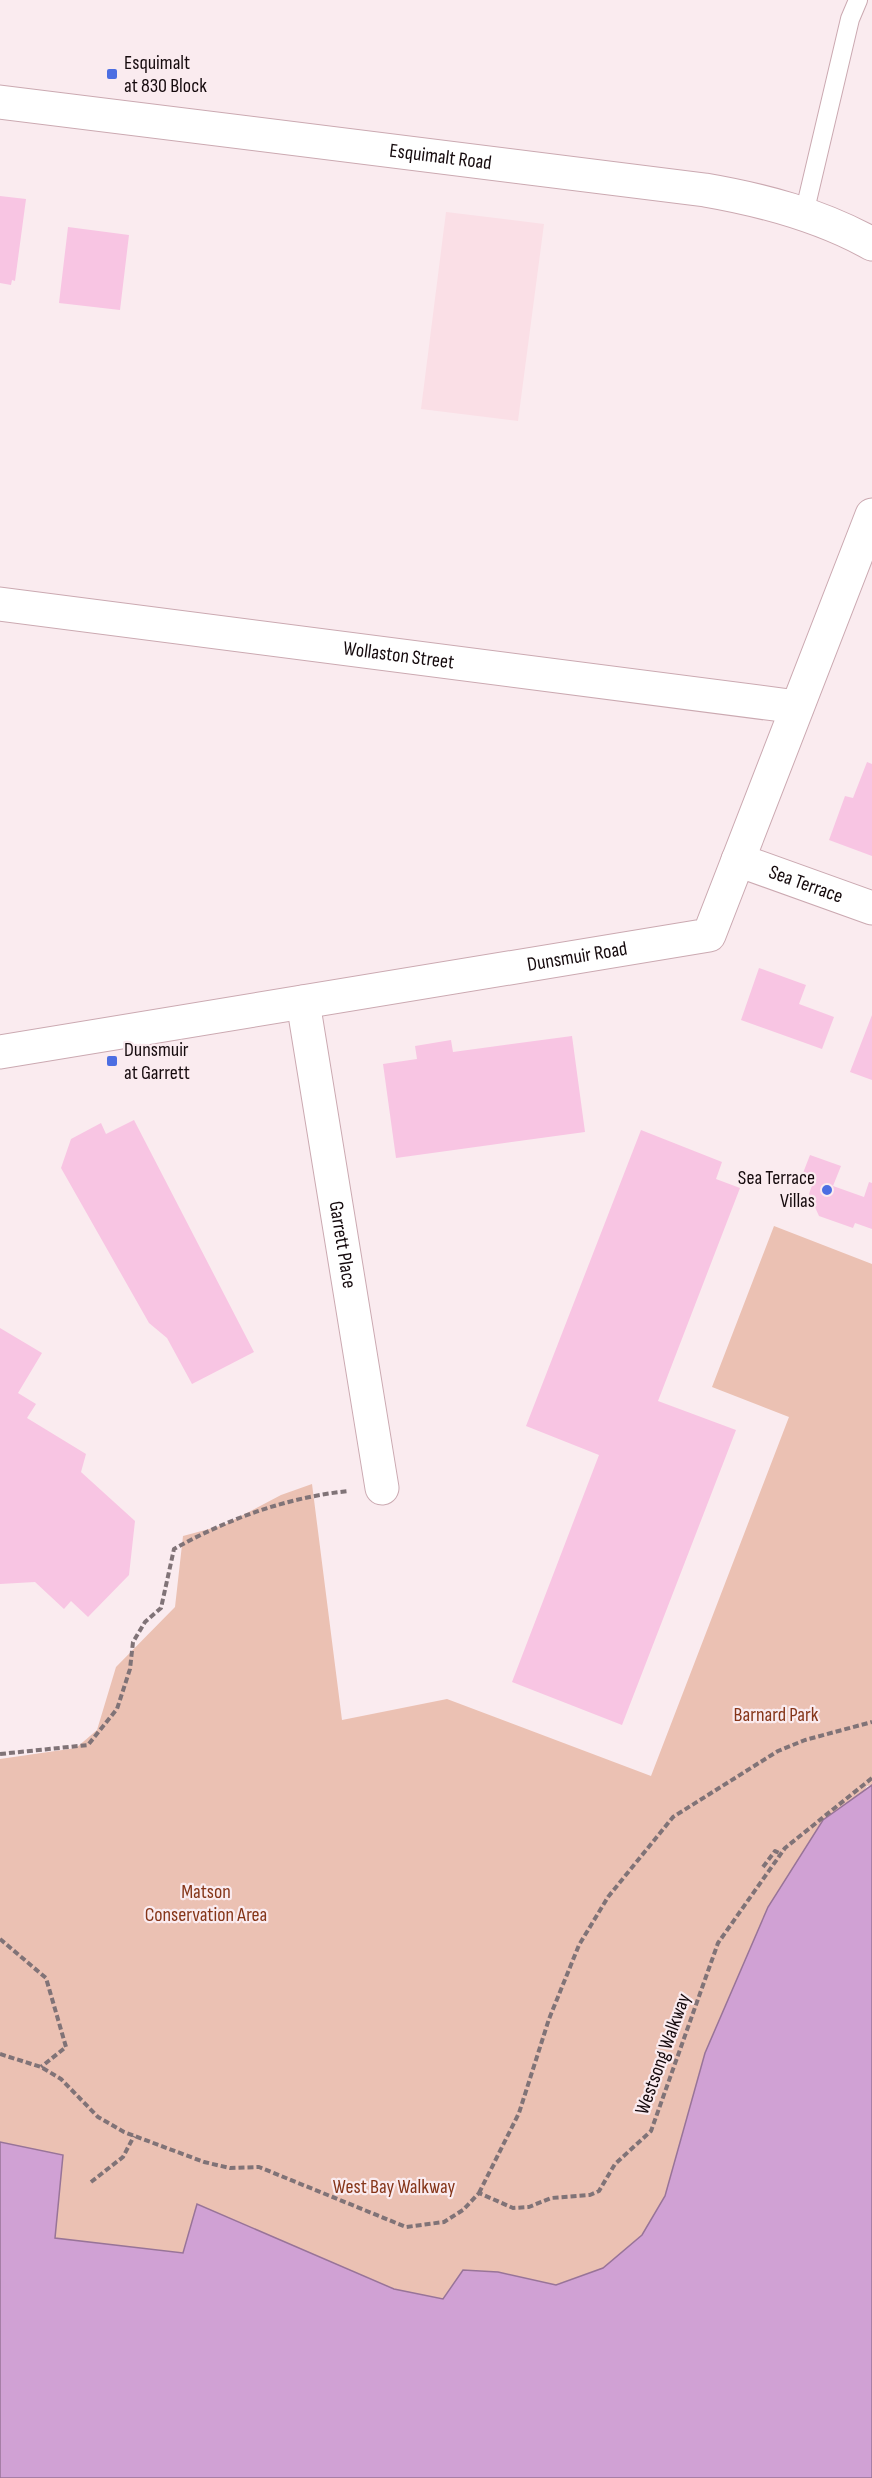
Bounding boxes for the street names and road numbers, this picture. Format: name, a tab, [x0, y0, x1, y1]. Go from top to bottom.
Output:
street label: Esquimalt Road	[388, 139, 493, 175]
street label: Wollaston Street	[342, 636, 456, 675]
street label: Sea Terrace	[765, 860, 846, 909]
street label: Dunsmuir Road	[525, 937, 629, 977]
street label: Garrett Place	[324, 1199, 361, 1290]
street label: Westsong Walkway	[630, 1990, 696, 2118]

